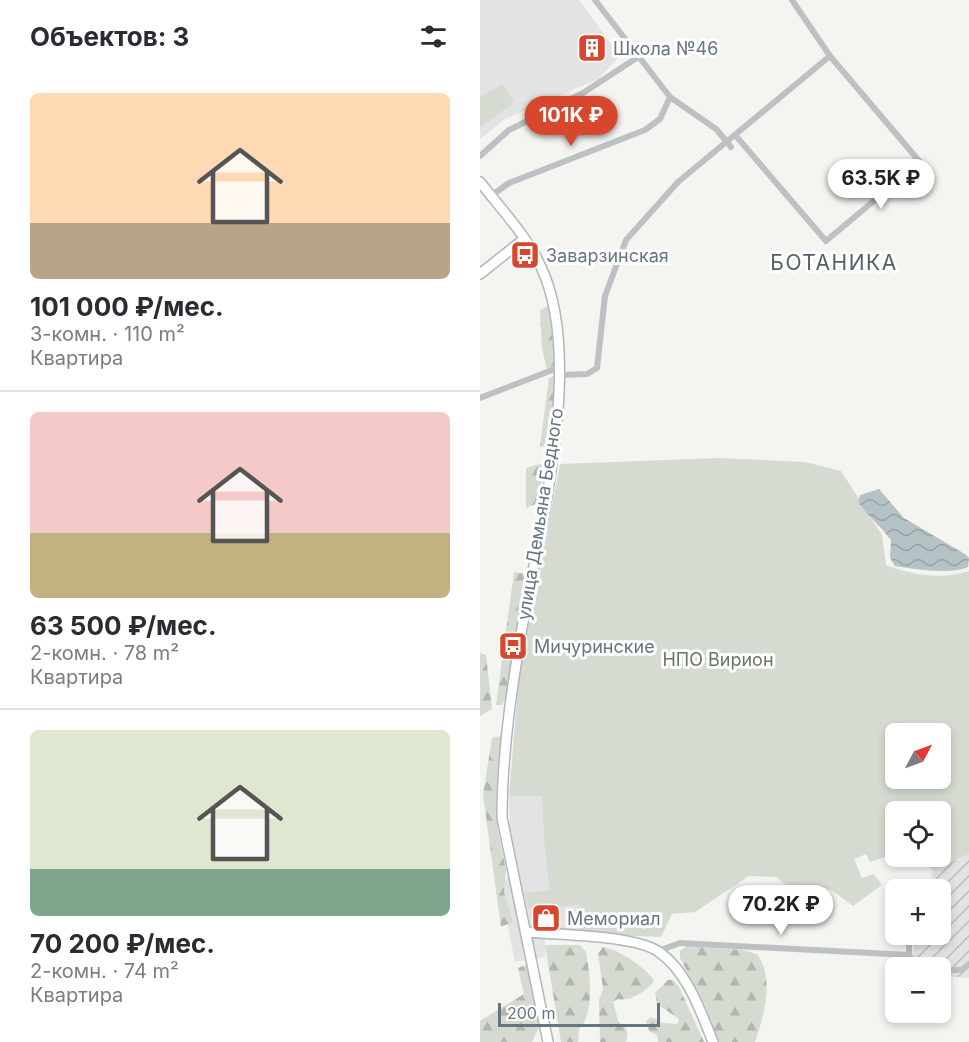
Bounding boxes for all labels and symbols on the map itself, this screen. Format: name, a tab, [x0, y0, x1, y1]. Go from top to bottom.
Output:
building icon: Школа №46	[576, 32, 608, 64]
place label: Школа №46	[613, 38, 718, 59]
pin: 101K ₽	[522, 96, 620, 147]
pin: 63.5K ₽	[826, 159, 936, 210]
bus stop icon: Заварзинская	[509, 239, 541, 271]
place label: Заварзинская	[546, 245, 669, 266]
district label: БОТАНИКА	[770, 250, 898, 275]
street label: улица Демьяна Бедного	[513, 406, 567, 622]
bus stop icon: Мичуринские	[497, 630, 529, 662]
place label: Мичуринские	[534, 636, 655, 657]
park label: НПО Вирион	[662, 649, 774, 670]
north arrow	[885, 723, 951, 789]
pin: 70.2K ₽	[726, 885, 836, 936]
shop icon: Мемориал	[530, 902, 562, 934]
place label: Мемориал	[567, 908, 661, 929]
scale bar	[498, 1000, 660, 1028]

